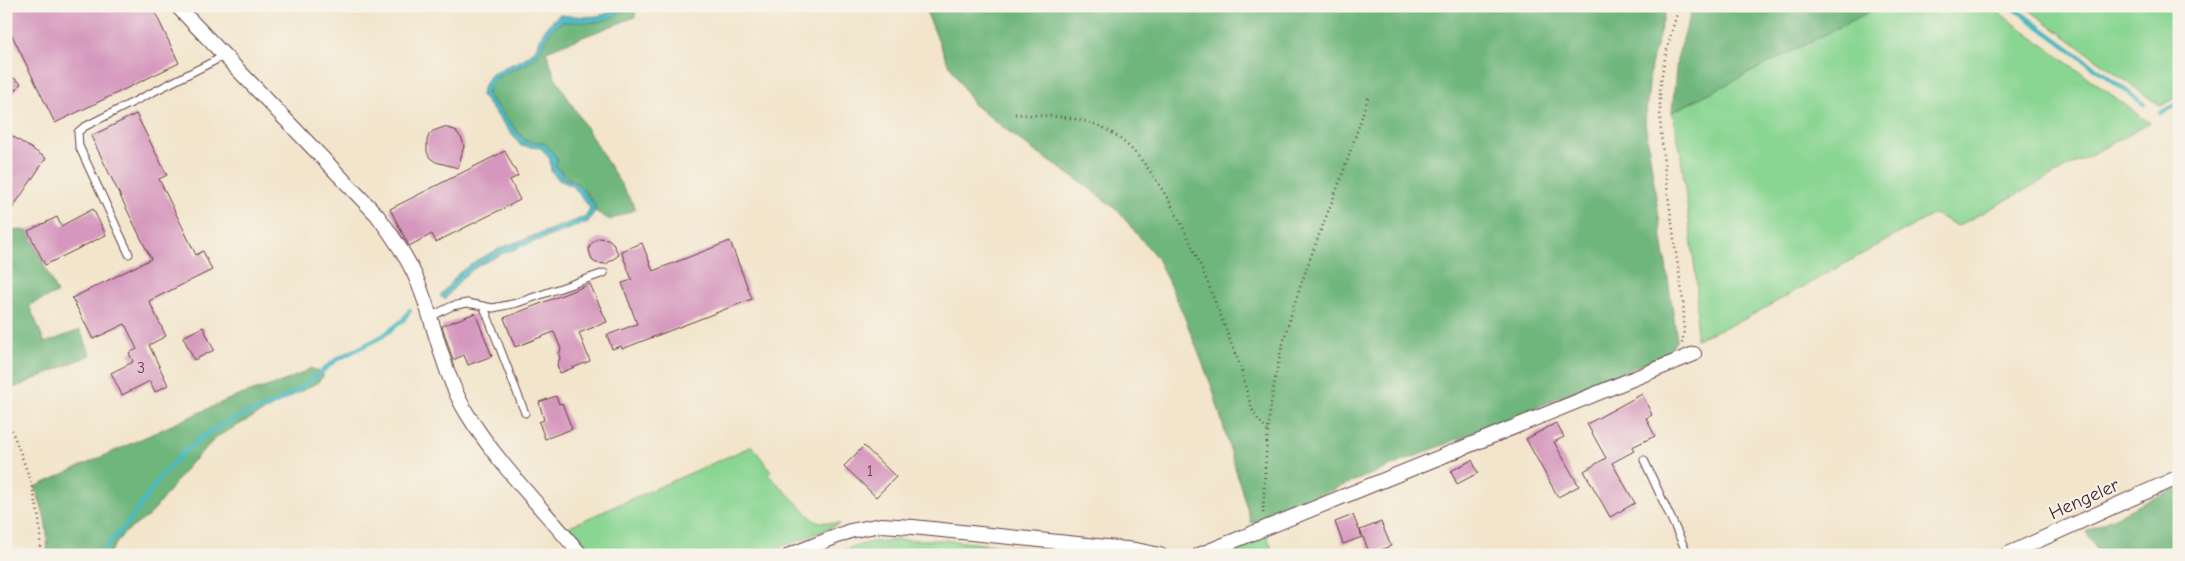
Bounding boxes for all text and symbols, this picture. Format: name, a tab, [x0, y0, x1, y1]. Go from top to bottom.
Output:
house number: 3	[137, 359, 145, 377]
house number: 1	[867, 462, 873, 480]
street label: Hengeler	[2045, 474, 2123, 524]

